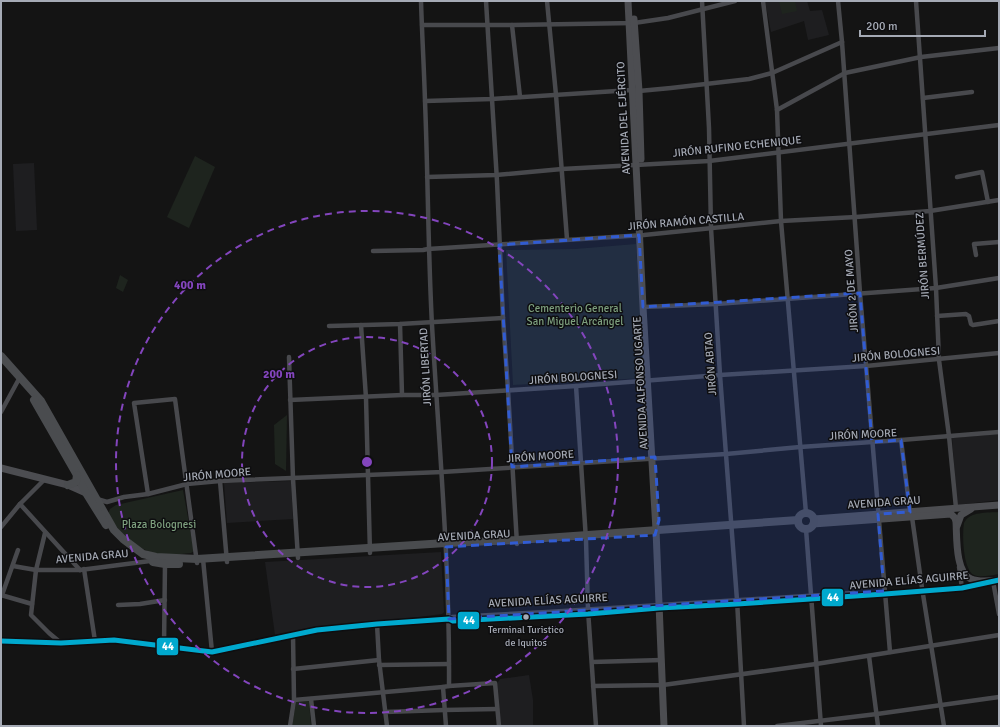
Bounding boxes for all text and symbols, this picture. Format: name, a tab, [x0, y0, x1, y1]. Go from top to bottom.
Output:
scale bar	[860, 12, 985, 38]
text: 200 m	[866, 19, 898, 34]
street label: AVENIDA DEL EJÉRCITO	[613, 61, 633, 175]
street label: JIRÓN RUFINO ECHENIQUE	[672, 132, 802, 160]
street label: JIRÓN RAMÓN CASTILLA	[627, 209, 745, 233]
street label: JIRÓN BERMÚDEZ	[912, 212, 932, 300]
street label: JIRÓN 2 DE MAYO	[841, 249, 861, 333]
text: 400 m	[174, 278, 206, 293]
park label: Cementerio General San Miguel Arcángel	[527, 302, 623, 328]
street label: AVENIDA ALFONSO UGARTE	[631, 316, 650, 450]
street label: JIRÓN LIBERTAD	[416, 327, 434, 407]
street label: JIRÓN ABTAO	[701, 332, 719, 396]
street label: JIRÓN BOLOGNESI	[851, 343, 941, 365]
text: 200 m	[263, 367, 295, 382]
street label: JIRÓN BOLOGNESI	[528, 367, 618, 387]
street label: JIRÓN MOORE	[829, 425, 897, 443]
street label: JIRÓN MOORE	[506, 447, 574, 465]
centre of rings	[360, 455, 374, 469]
street label: JIRÓN MOORE	[183, 464, 251, 484]
street label: AVENIDA GRAU	[847, 493, 921, 512]
park label: Plaza Bolognesi	[122, 518, 196, 531]
street label: AVENIDA GRAU	[437, 527, 511, 544]
street label: AVENIDA GRAU	[55, 547, 129, 566]
street label: AVENIDA ELÍAS AGUIRRE	[849, 568, 969, 592]
line badge: 44	[821, 588, 844, 607]
street label: AVENIDA ELÍAS AGUIRRE	[488, 590, 608, 610]
text: 44	[827, 591, 839, 604]
line badge: 44	[457, 611, 480, 630]
marker: Terminal Turistico de Iquitos	[521, 612, 531, 622]
text: 44	[463, 614, 475, 627]
place label: Terminal Turistico de Iquitos	[488, 624, 564, 649]
line badge: 44	[156, 637, 179, 656]
text: 44	[162, 640, 174, 653]

